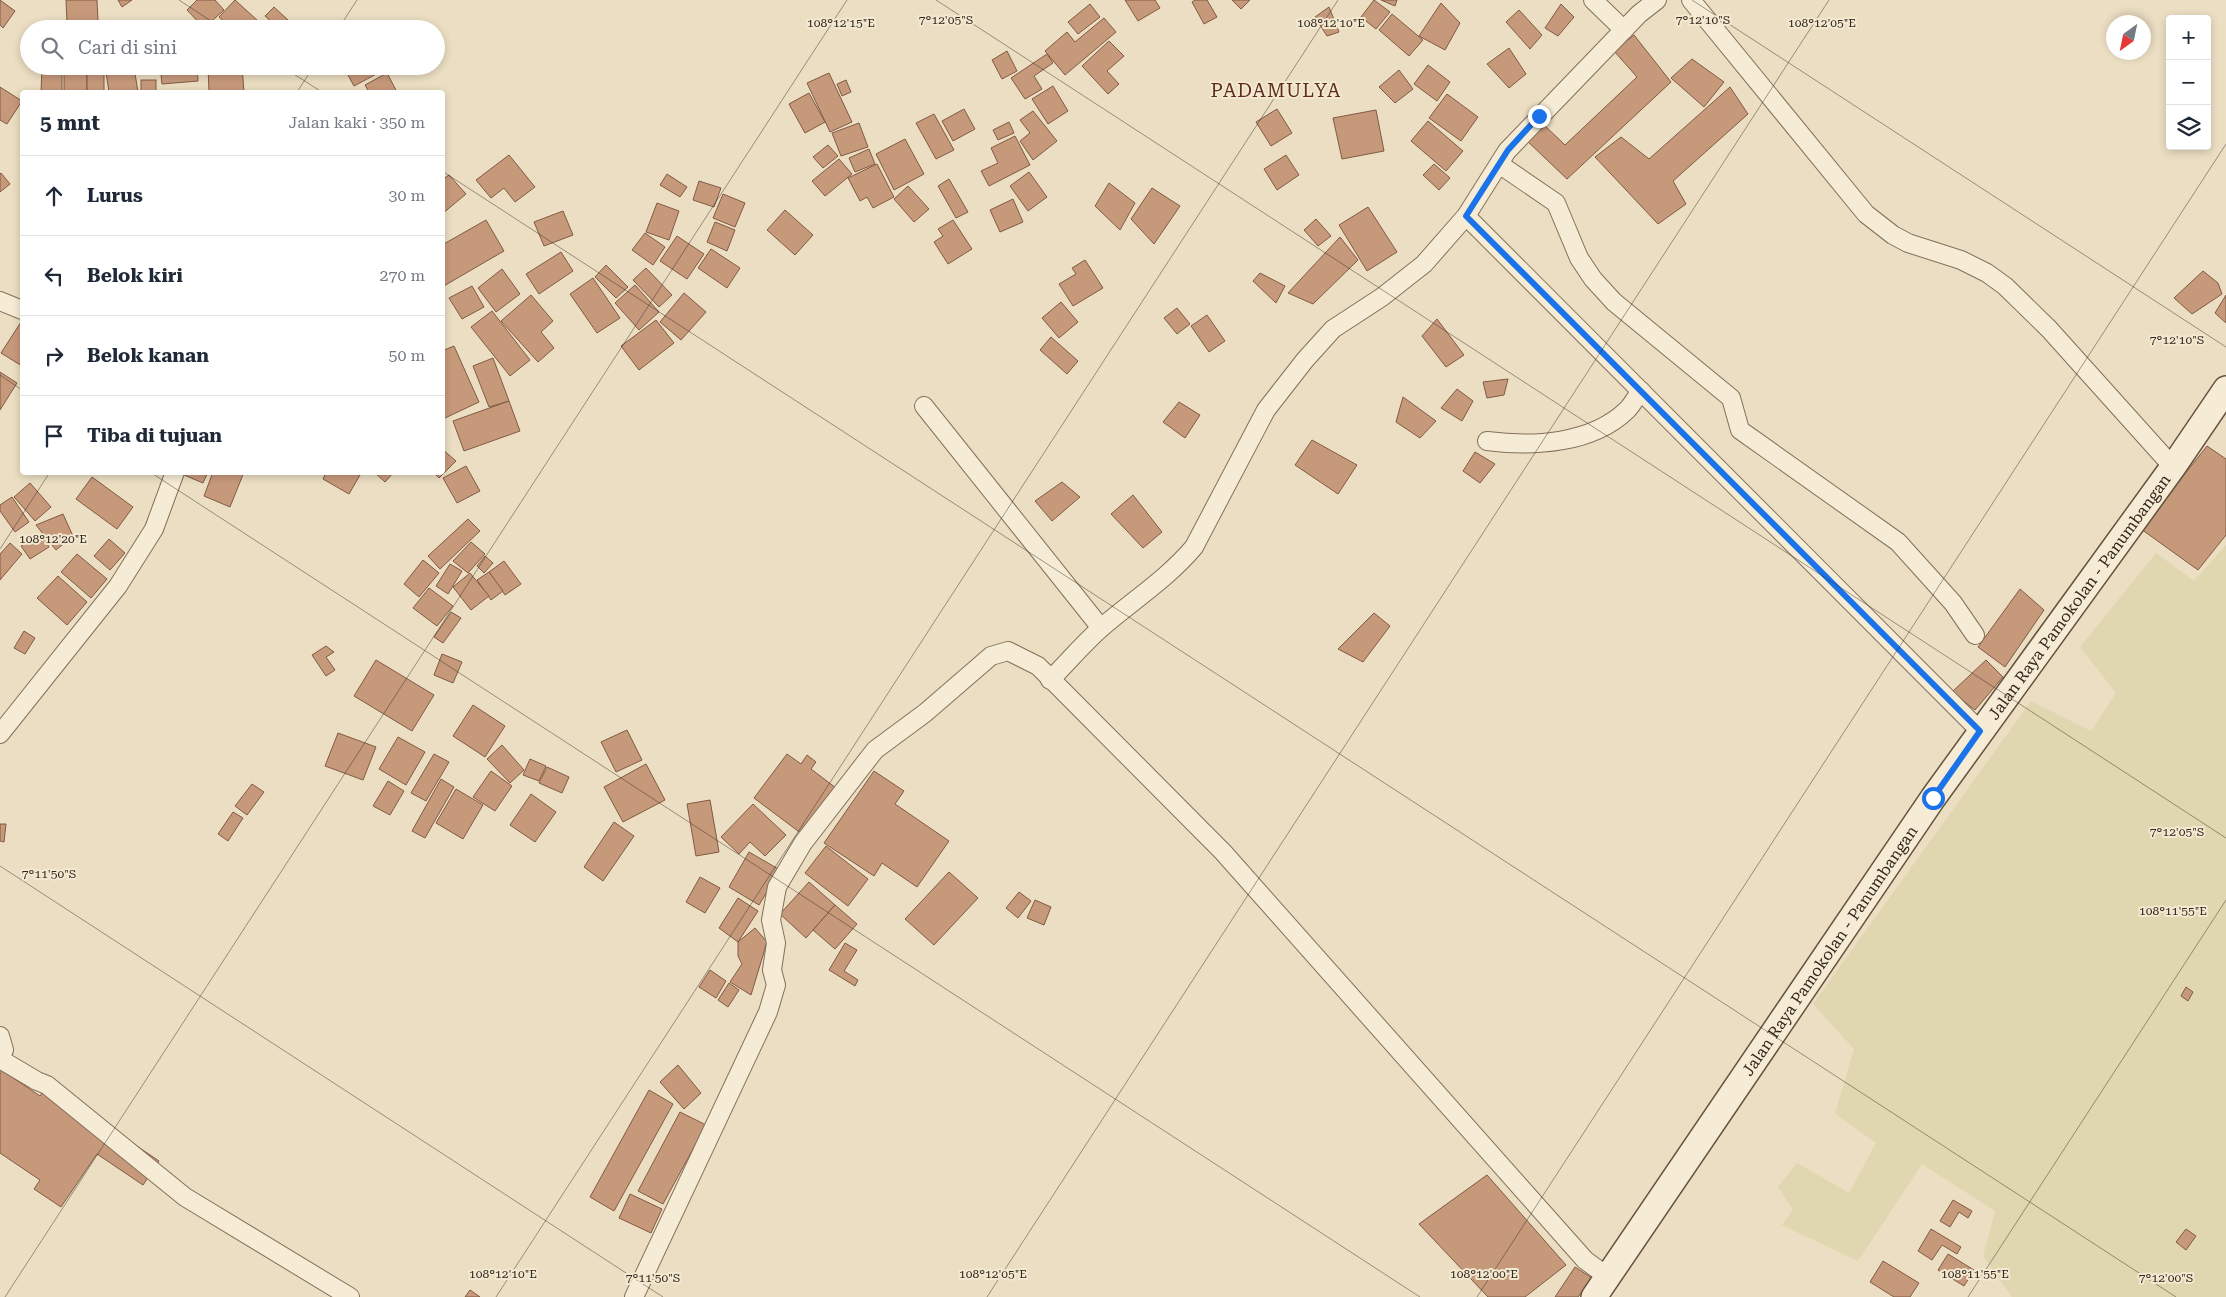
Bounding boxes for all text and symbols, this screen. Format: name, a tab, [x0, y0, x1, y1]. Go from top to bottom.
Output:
text: 7°12'05"S	[919, 13, 973, 27]
text: 7°12'10"S	[1676, 13, 1730, 27]
north arrow	[2106, 15, 2151, 60]
map controls	[2166, 15, 2211, 150]
button: +	[2166, 15, 2211, 60]
text: 108°12'15"E	[807, 16, 875, 30]
text: 108°12'10"E	[1297, 16, 1365, 30]
text: 108°12'05"E	[1788, 16, 1856, 30]
search box	[20, 20, 445, 75]
icon: search	[38, 34, 66, 62]
text: Cari di sini	[78, 36, 177, 59]
button: −	[2166, 60, 2211, 105]
district label: PADAMULYA	[1211, 79, 1341, 102]
route end	[1528, 105, 1551, 128]
button: layers	[2166, 105, 2211, 150]
text: 5 mnt	[40, 111, 100, 135]
text: Jalan kaki · 350 m	[289, 113, 425, 132]
icon: ahead	[40, 182, 68, 210]
text: Lurus	[87, 184, 143, 207]
text: 30 m	[388, 186, 425, 205]
icon: left	[40, 262, 68, 290]
text: Belok kiri	[87, 264, 183, 287]
text: 270 m	[379, 266, 425, 285]
text: 7°12'10"S	[2150, 333, 2204, 347]
icon: right	[40, 342, 68, 370]
text: Belok kanan	[87, 344, 209, 367]
text: 50 m	[388, 346, 425, 365]
icon: arrive	[40, 422, 68, 450]
text: Tiba di tujuan	[87, 424, 222, 447]
street label: Jalan Raya Pamokolan - Panumbangan	[1984, 471, 2175, 723]
text: 108°12'20"E	[19, 532, 87, 546]
route start	[1922, 787, 1945, 810]
street label: Jalan Raya Pamokolan - Panumbangan	[1738, 822, 1922, 1079]
text: 7°12'05"S	[2150, 825, 2204, 839]
text: 7°11'50"S	[22, 867, 76, 881]
text: 108°11'55"E	[2139, 904, 2207, 918]
text: 108°12'10"E	[469, 1267, 537, 1281]
text: 108°12'05"E	[959, 1267, 1027, 1281]
text: 108°12'00"E	[1450, 1267, 1518, 1281]
text: 108°11'55"E	[1941, 1267, 2009, 1281]
text: 7°11'50"S	[626, 1271, 680, 1285]
text: 7°12'00"S	[2139, 1271, 2193, 1285]

